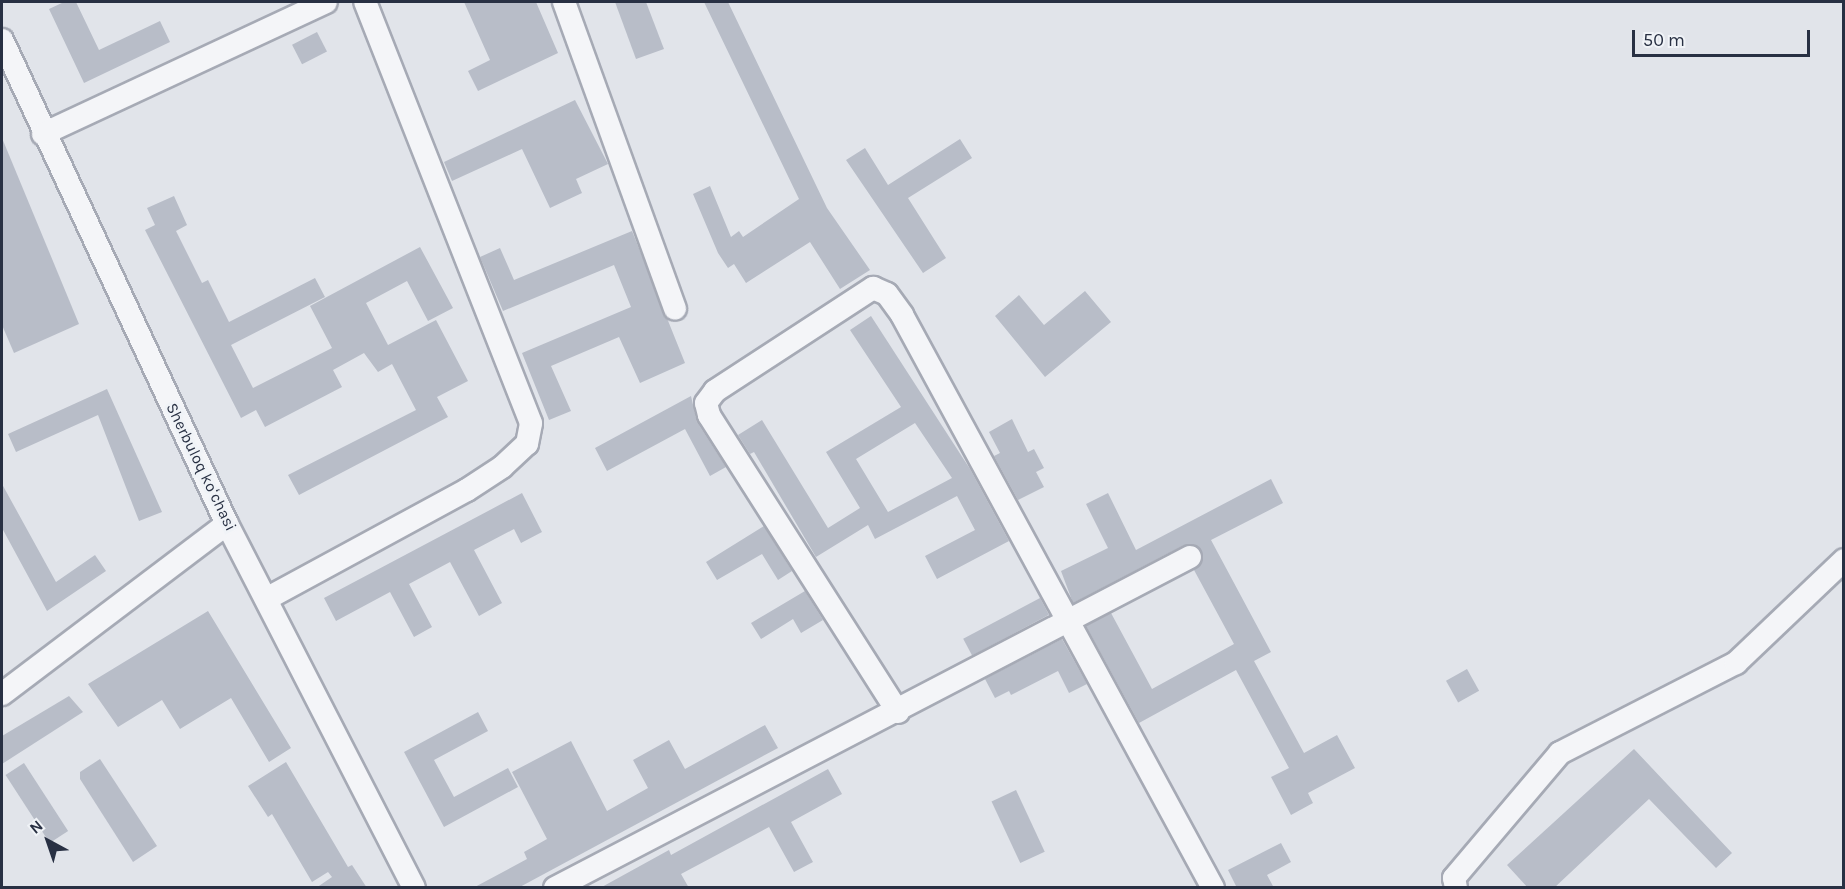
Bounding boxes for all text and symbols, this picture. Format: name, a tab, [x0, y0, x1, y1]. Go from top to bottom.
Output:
scale bar	[1635, 18, 1814, 56]
text: 50 m	[1643, 29, 1685, 51]
street label: Sherbuloq koʻchasi	[162, 400, 240, 534]
north arrow	[18, 811, 78, 871]
text: N	[26, 816, 47, 838]

